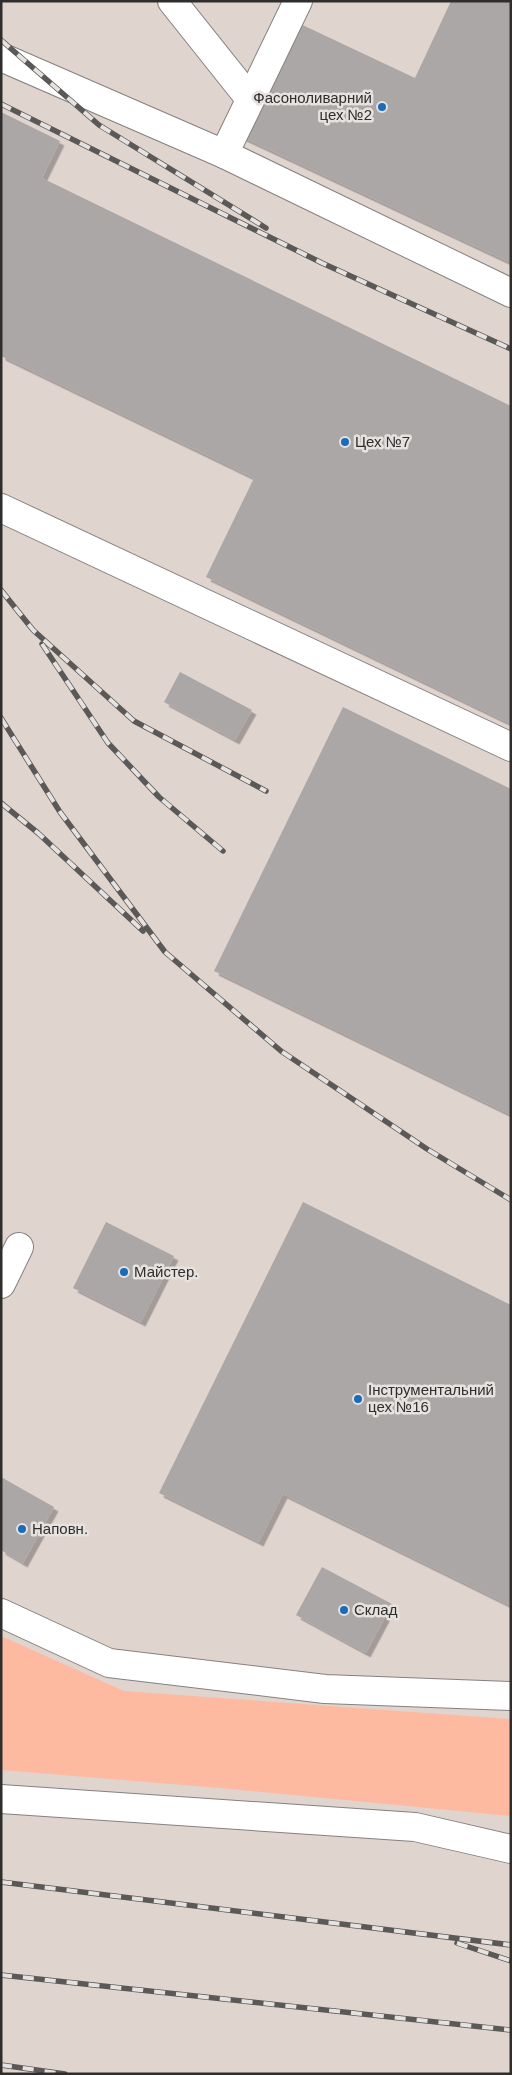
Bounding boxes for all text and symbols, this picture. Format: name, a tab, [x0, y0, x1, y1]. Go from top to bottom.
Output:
place label: Фасоноливарний цех №2	[253, 89, 372, 123]
marker: Фасоноливарний цех №2	[376, 101, 388, 113]
place label: Цех №7	[355, 433, 410, 450]
marker: Цех №7	[339, 436, 351, 448]
place label: Майстер.	[134, 1263, 198, 1280]
marker: Майстер.	[118, 1266, 130, 1278]
place label: Інструментальний цех №16	[368, 1381, 494, 1415]
marker: Інструментальний цех №16	[352, 1393, 364, 1405]
place label: Наповн.	[32, 1520, 88, 1537]
marker: Наповн.	[16, 1523, 28, 1535]
place label: Склад	[354, 1601, 398, 1618]
marker: Склад	[338, 1604, 350, 1616]

